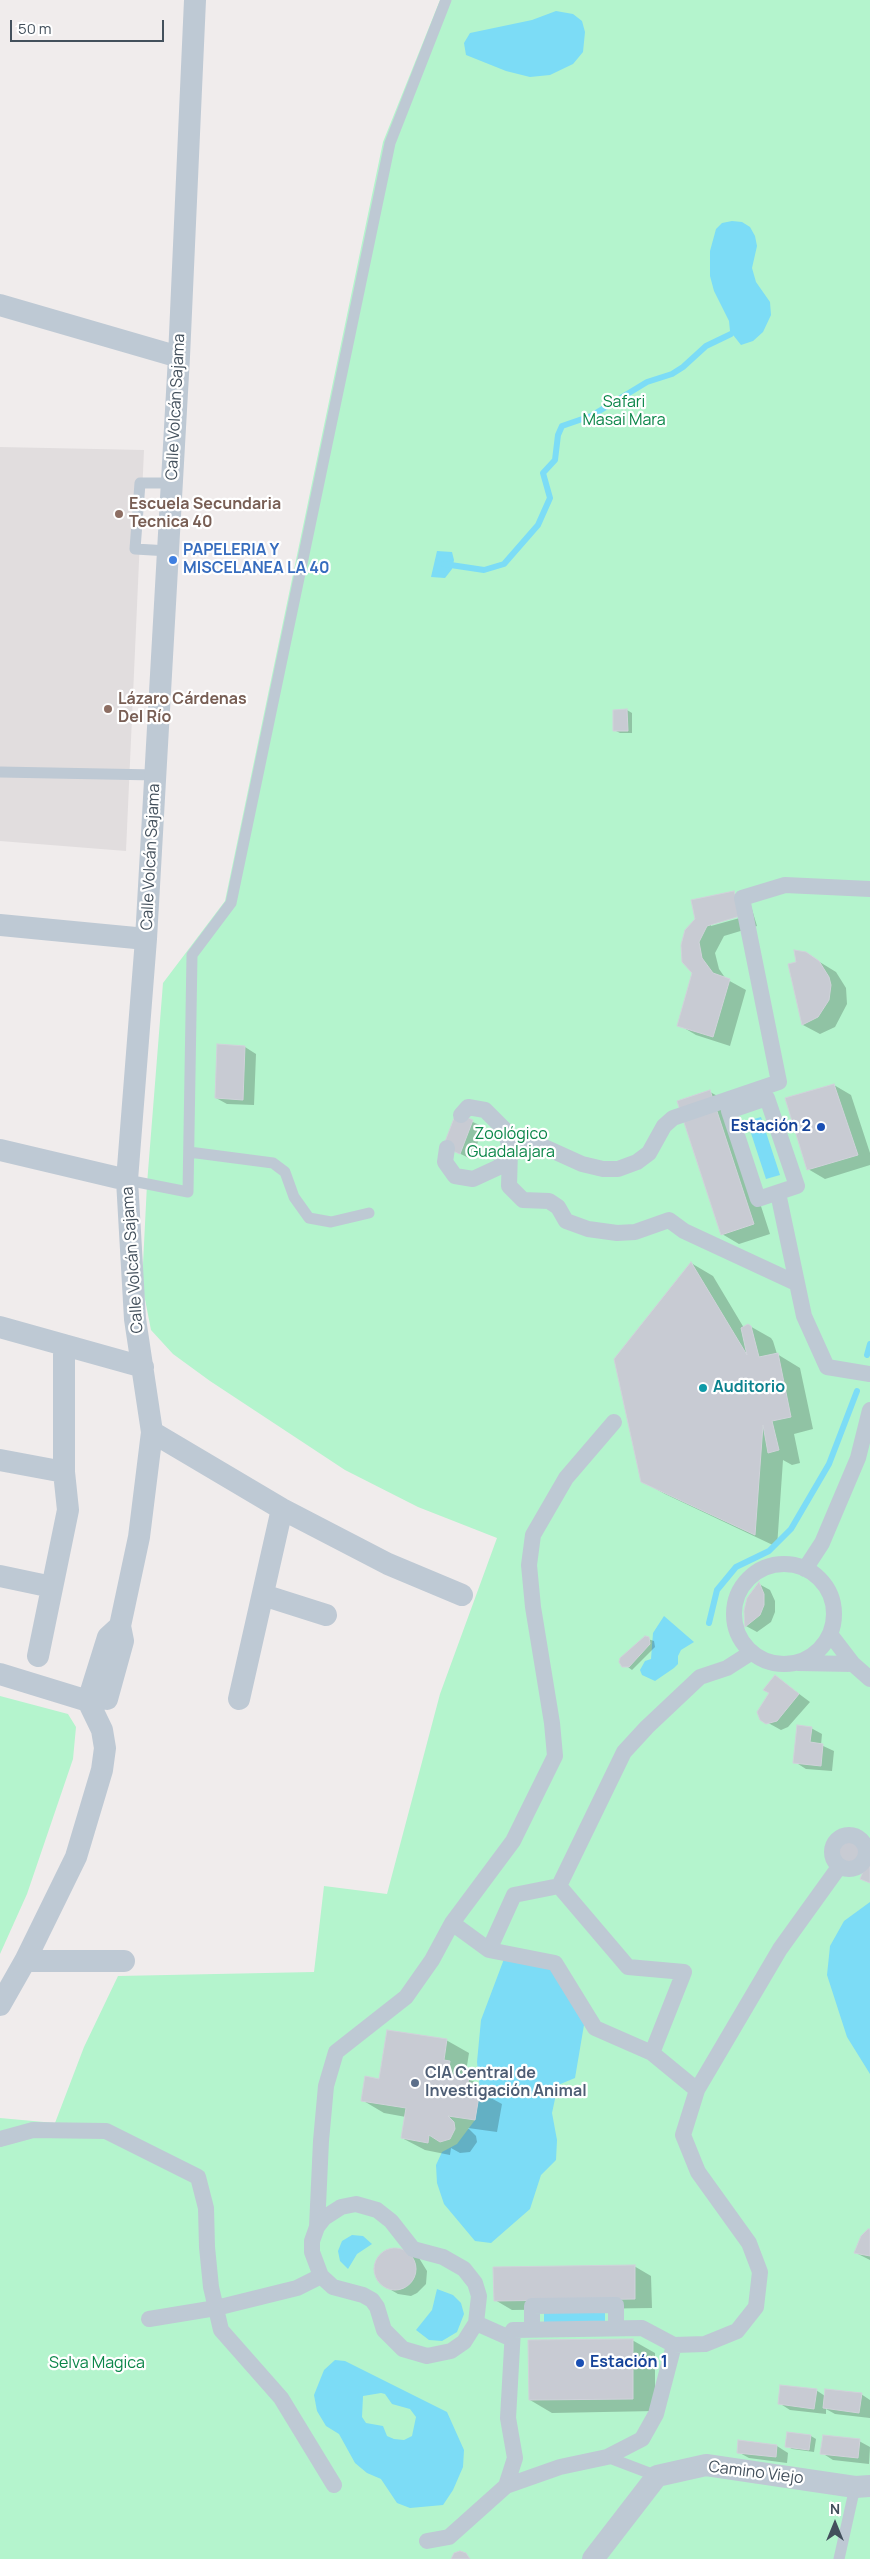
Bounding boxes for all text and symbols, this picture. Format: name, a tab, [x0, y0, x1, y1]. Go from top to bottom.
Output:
scale bar	[12, 10, 166, 42]
text: 50 m	[18, 18, 52, 39]
street label: Calle Volcán Sajama	[163, 333, 189, 481]
park label: Safari Masai Mara	[582, 393, 666, 431]
place label: Escuela Secundaria Tecnica 40	[129, 495, 281, 533]
marker: Escuela Secundaria Tecnica 40	[113, 508, 125, 520]
place label: PAPELERIA Y MISCELANEA LA 40	[183, 541, 330, 579]
marker: PAPELERIA Y MISCELANEA LA 40	[167, 554, 179, 566]
place label: Lázaro Cárdenas Del Río	[118, 690, 247, 728]
marker: Lázaro Cárdenas Del Río	[102, 703, 114, 715]
street label: Calle Volcán Sajama	[138, 783, 164, 931]
place label: Estación 2	[731, 1117, 811, 1137]
marker: Estación 2	[815, 1121, 827, 1133]
park label: Zoológico Guadalajara	[467, 1125, 555, 1163]
street label: Calle Volcán Sajama	[118, 1186, 148, 1334]
place label: Auditorio	[713, 1378, 785, 1398]
marker: Auditorio	[697, 1382, 709, 1394]
place label: CIA Central de Investigación Animal	[425, 2064, 587, 2102]
marker: CIA Central de Investigación Animal	[409, 2077, 421, 2089]
place label: Estación 1	[590, 2353, 668, 2373]
park label: Selva Magica	[49, 2354, 145, 2374]
marker: Estación 1	[574, 2357, 586, 2369]
street label: Camino Viejo	[707, 2458, 805, 2488]
north arrow	[810, 2499, 860, 2549]
text: N	[830, 2499, 840, 2518]

